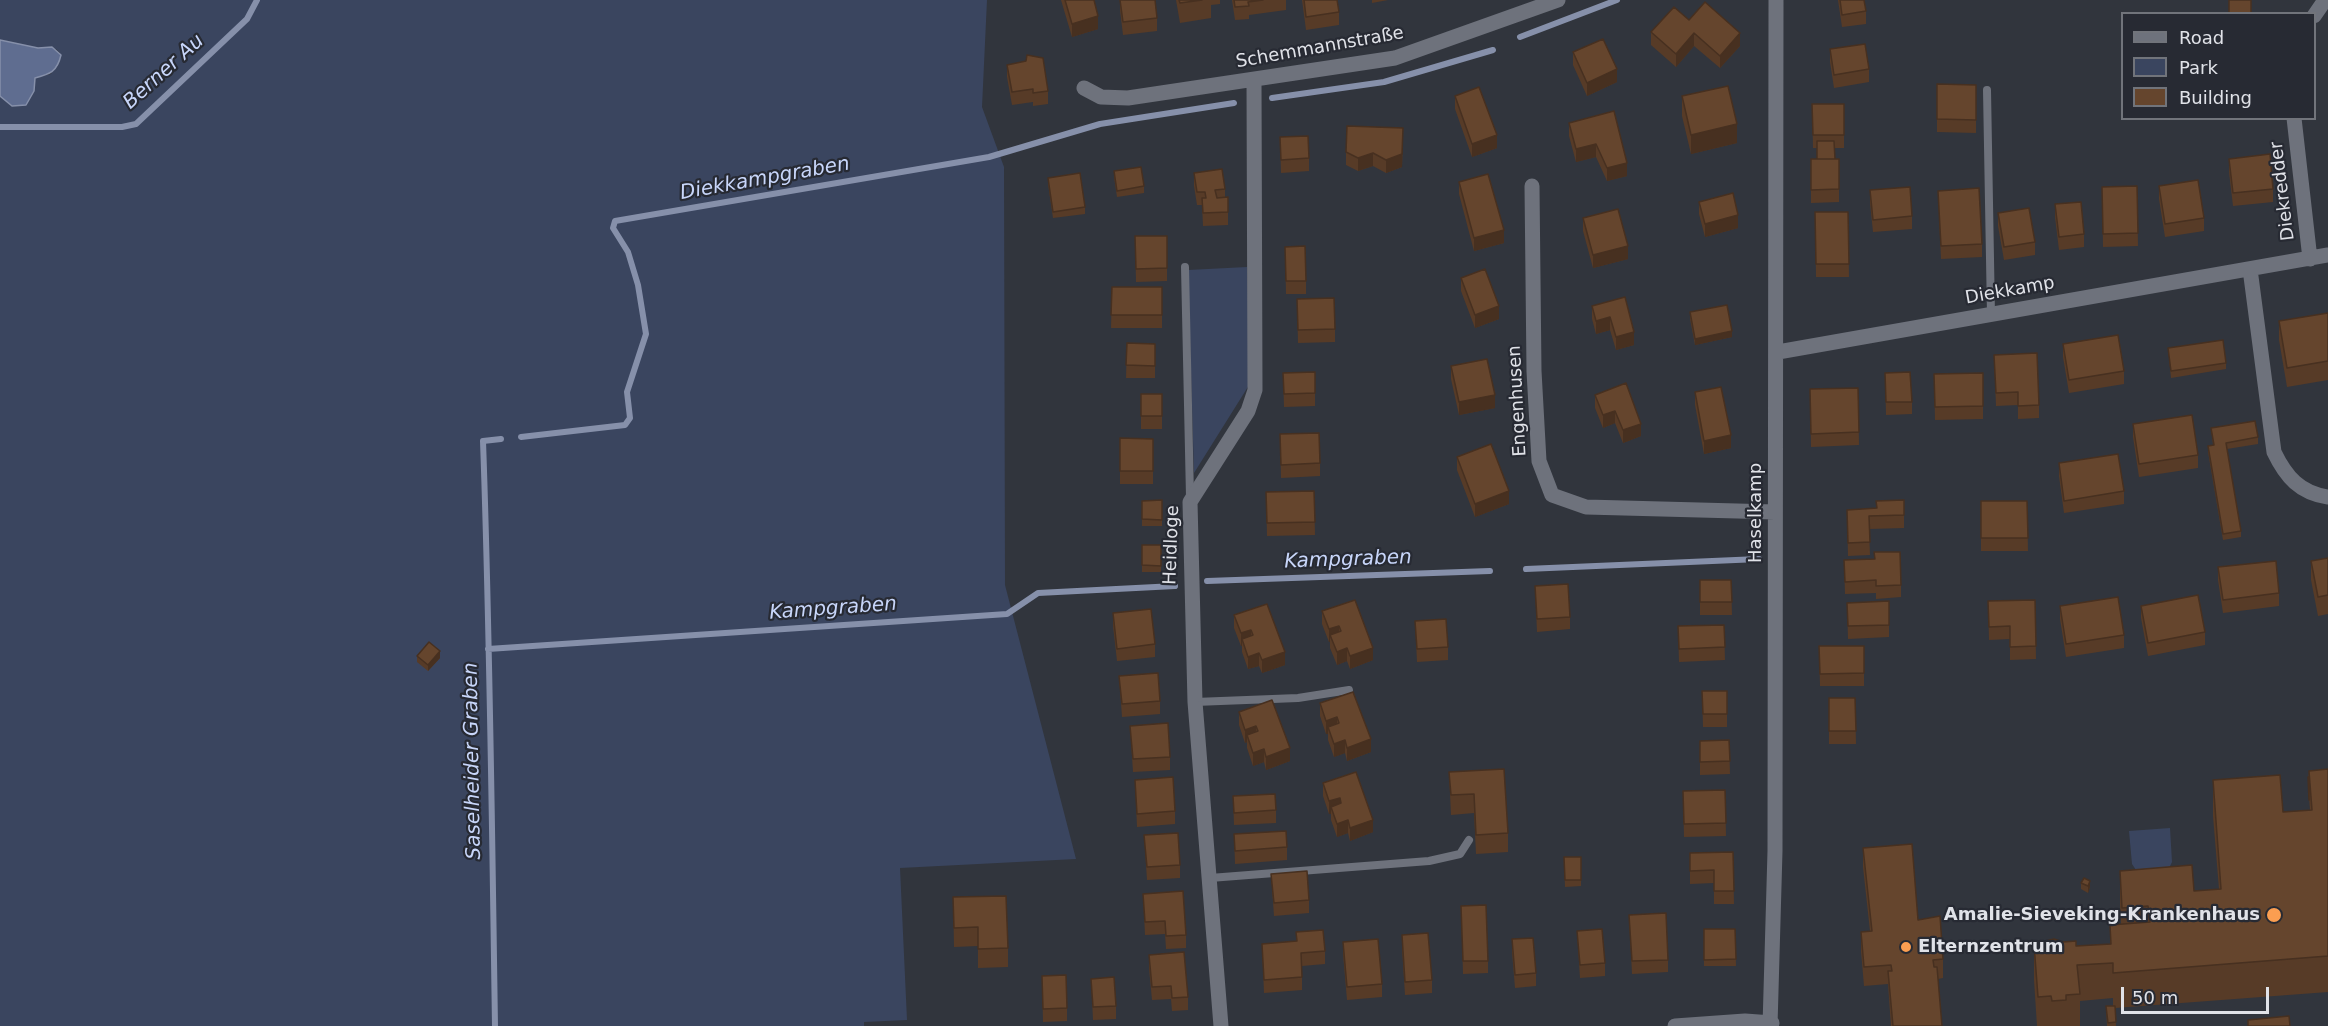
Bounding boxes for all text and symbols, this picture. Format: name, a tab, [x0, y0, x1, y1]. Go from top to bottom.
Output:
legend	[2121, 12, 2316, 120]
street label: Schemmannstraße	[1234, 23, 1406, 73]
text: Road	[2179, 27, 2224, 48]
water label: Berner Au	[119, 30, 209, 114]
text: Park	[2179, 57, 2218, 78]
text: Building	[2179, 87, 2252, 108]
street label: Diekredder	[2266, 140, 2300, 242]
water label: Diekkampgraben	[678, 152, 852, 206]
street label: Diekkamp	[1964, 273, 2056, 309]
street label: Engenhusen	[1504, 345, 1532, 457]
street label: Haselkamp	[1745, 463, 1767, 563]
street label: Heidloge	[1160, 505, 1184, 585]
water label: Kampgraben	[1284, 546, 1412, 574]
water label: Kampgraben	[768, 593, 898, 625]
water label: Saselheider Graben	[459, 662, 487, 860]
place label: Amalie-Sieveking-Krankenhaus	[1944, 904, 2260, 926]
marker: Amalie-Sieveking-Krankenhaus	[2265, 906, 2283, 924]
place label: Elternzentrum	[1918, 936, 2064, 958]
marker: Elternzentrum	[1899, 940, 1913, 954]
scale bar	[2124, 975, 2272, 1013]
text: 50 m	[2132, 987, 2178, 1008]

